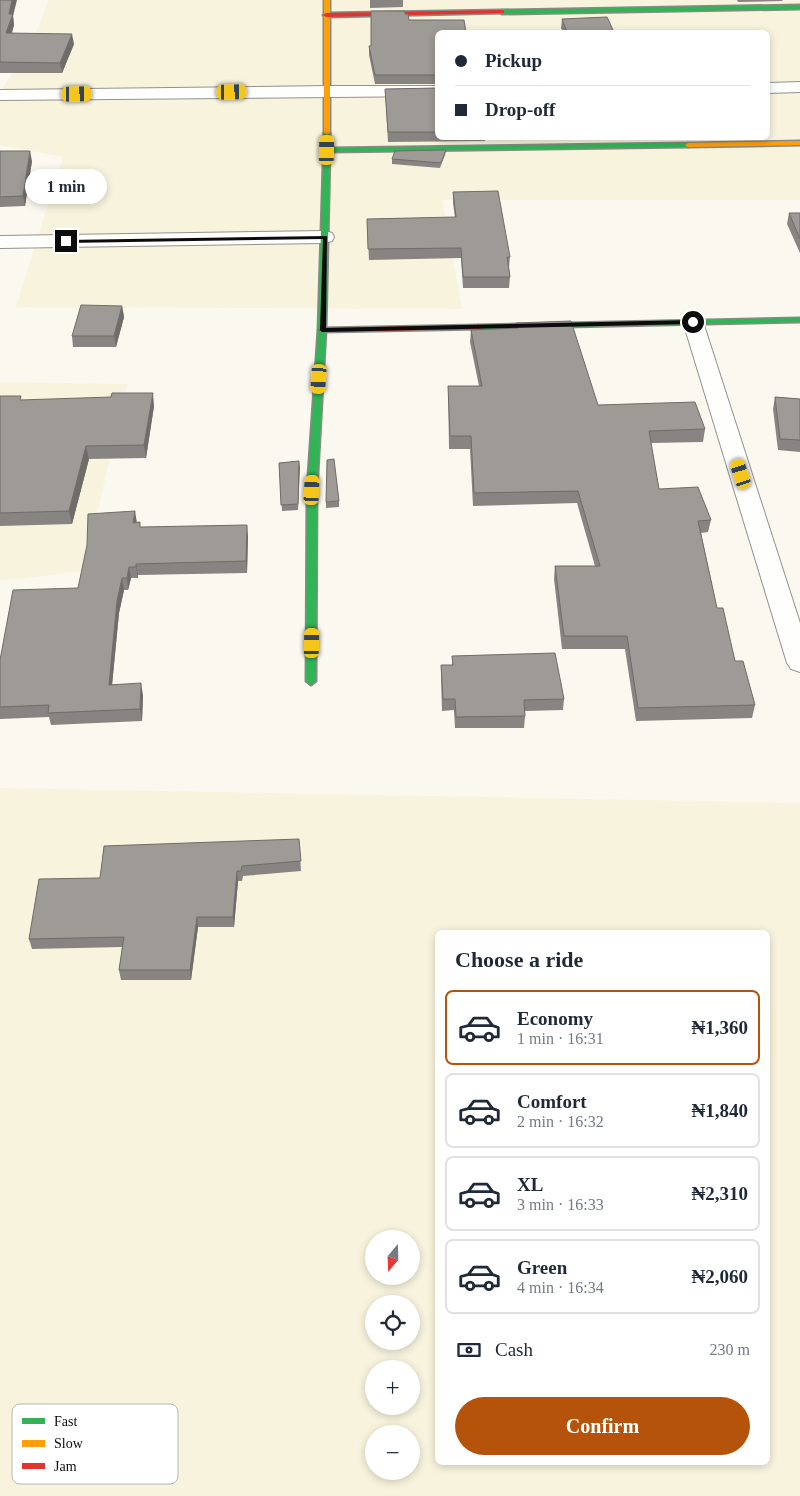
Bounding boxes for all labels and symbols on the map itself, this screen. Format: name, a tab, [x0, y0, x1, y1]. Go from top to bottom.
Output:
car	[216, 84, 247, 100]
car	[61, 86, 92, 102]
car	[319, 135, 334, 165]
callout: 1 min	[25, 168, 107, 204]
route end	[55, 230, 77, 252]
route start	[682, 311, 704, 333]
car	[310, 364, 327, 394]
car	[729, 457, 752, 491]
car	[303, 475, 320, 505]
car	[304, 628, 319, 658]
north arrow	[365, 1230, 420, 1285]
legend	[12, 1404, 178, 1484]
text: Fast	[54, 1414, 77, 1429]
text: Slow	[54, 1436, 84, 1451]
text: Jam	[54, 1459, 77, 1474]

